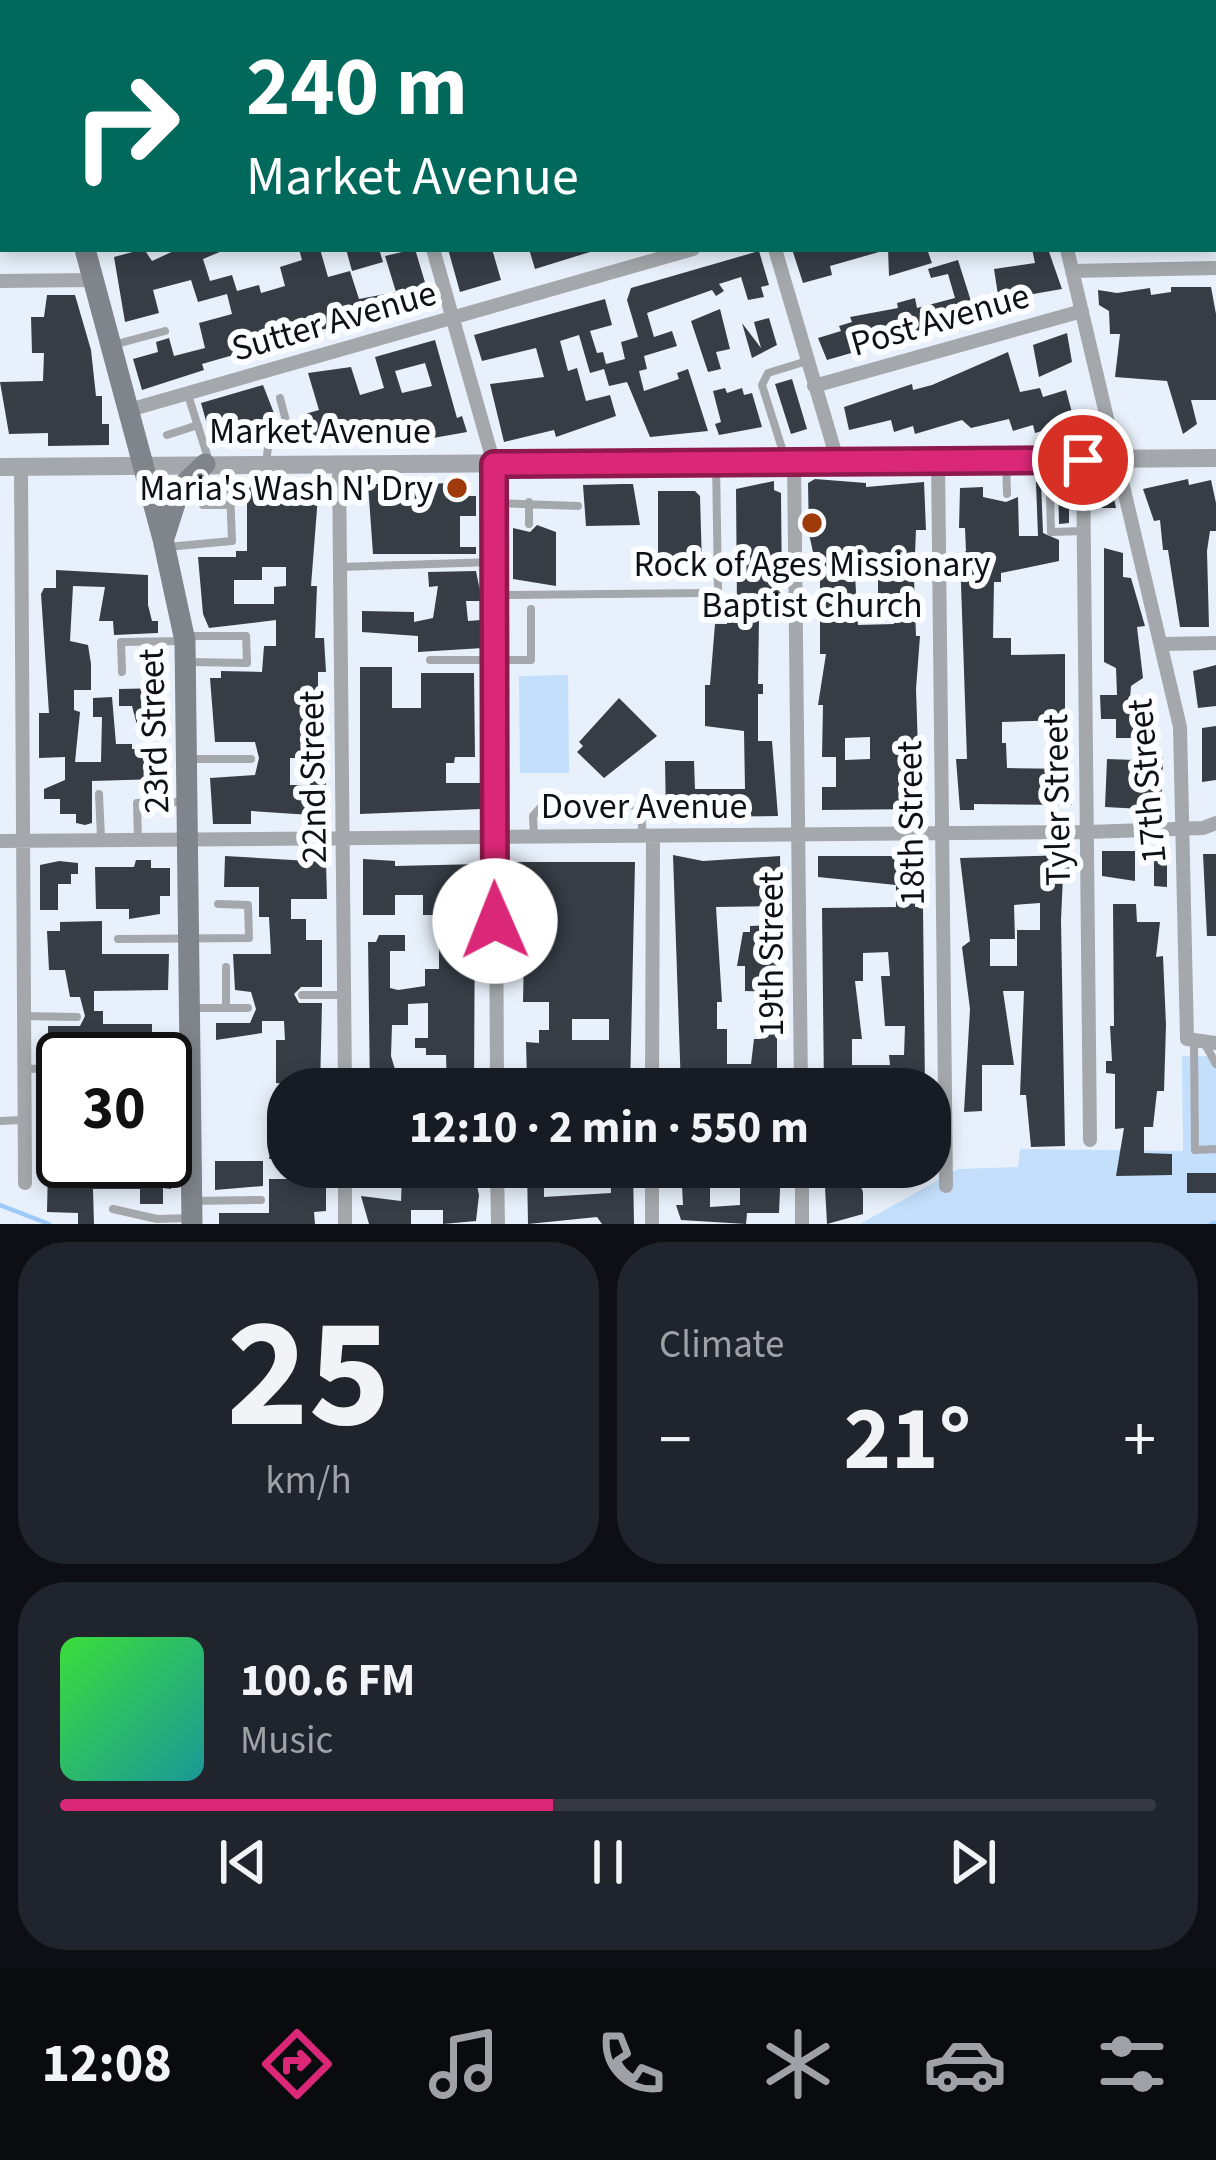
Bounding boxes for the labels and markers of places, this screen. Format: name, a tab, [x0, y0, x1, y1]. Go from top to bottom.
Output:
pin	[1032, 409, 1134, 511]
place label: Maria's Wash N' Dry	[139, 463, 433, 514]
marker: Maria's Wash N' Dry	[444, 475, 470, 501]
marker: Rock of Ages Missionary Baptist Church	[799, 510, 825, 536]
place label: Rock of Ages Missionary Baptist Church	[633, 539, 991, 631]

